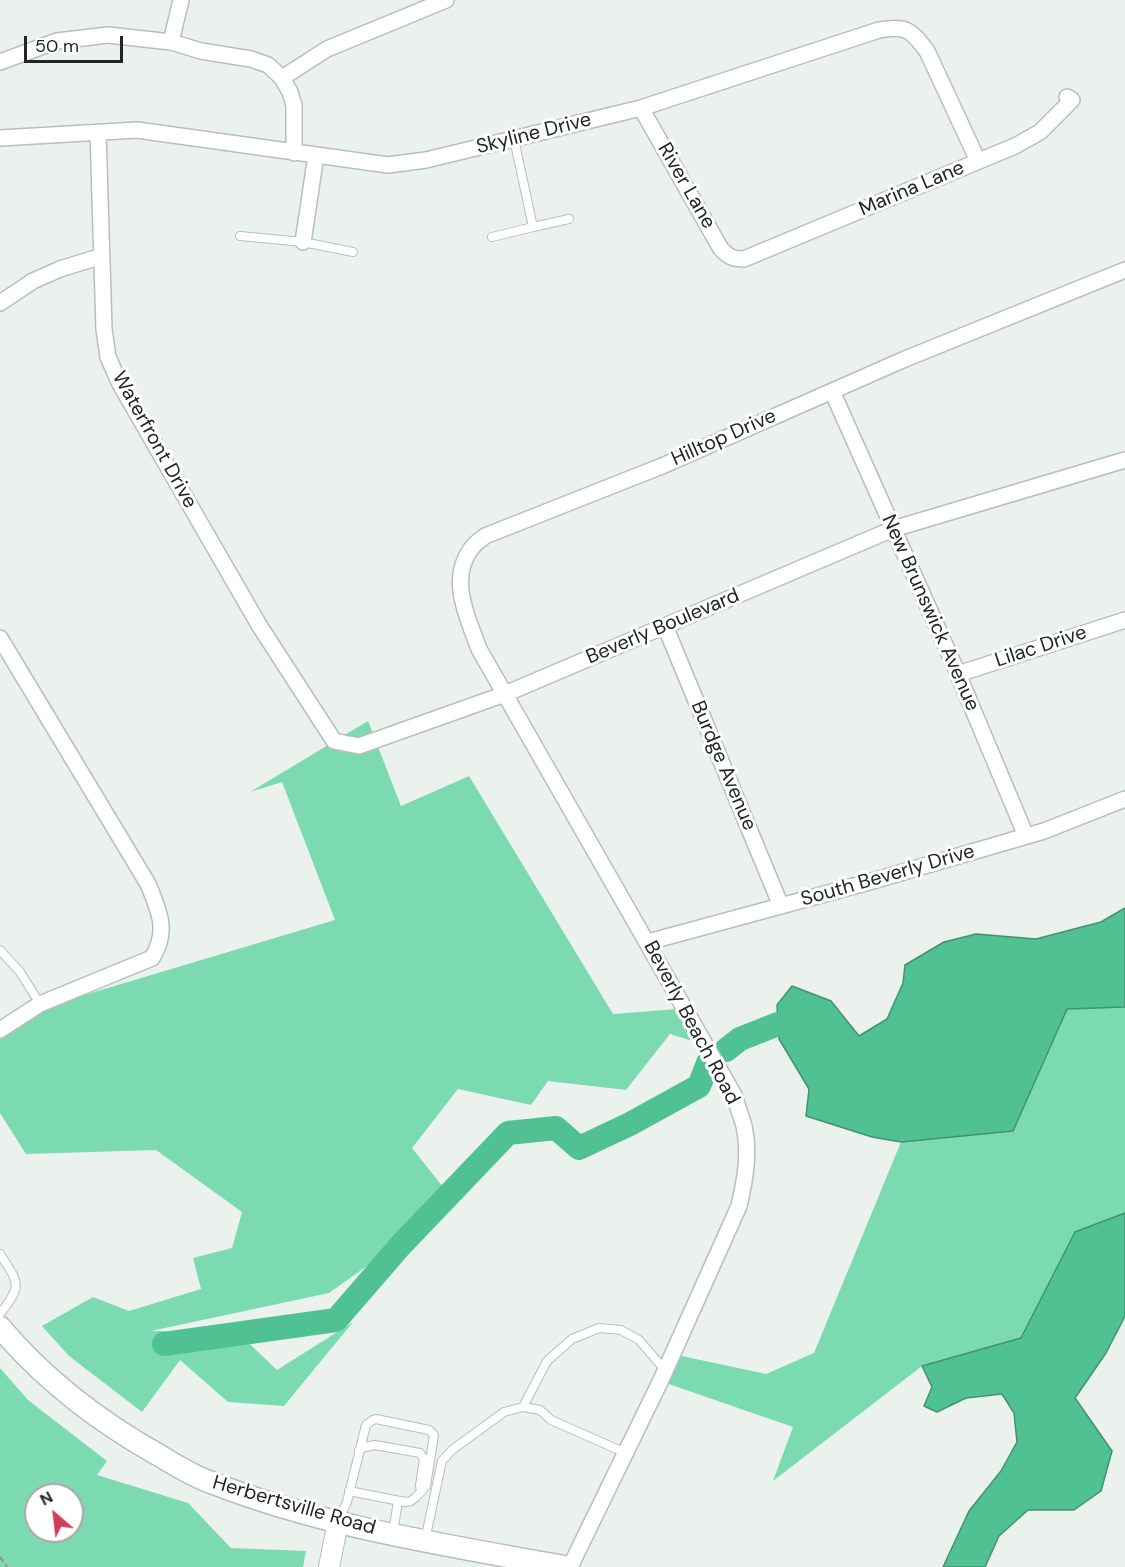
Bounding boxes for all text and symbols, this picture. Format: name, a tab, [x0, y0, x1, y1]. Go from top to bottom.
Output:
scale bar	[27, 24, 126, 62]
text: 50 m	[35, 34, 79, 58]
street label: Skyline Drive	[474, 108, 594, 160]
street label: River Lane	[652, 139, 720, 233]
street label: Marina Lane	[856, 156, 968, 222]
street label: Waterfront Drive	[106, 367, 202, 513]
street label: Hilltop Drive	[668, 404, 780, 472]
street label: New Brunswick Avenue	[876, 511, 984, 715]
street label: Beverly Boulevard	[583, 584, 743, 670]
street label: Lilac Drive	[992, 621, 1090, 673]
street label: Burdge Avenue	[685, 698, 761, 834]
street label: South Beverly Drive	[798, 840, 978, 912]
street label: Beverly Beach Road	[638, 937, 744, 1109]
street label: Herbertsville Road	[210, 1471, 378, 1541]
north arrow	[24, 1483, 84, 1543]
text: N	[36, 1486, 56, 1510]

